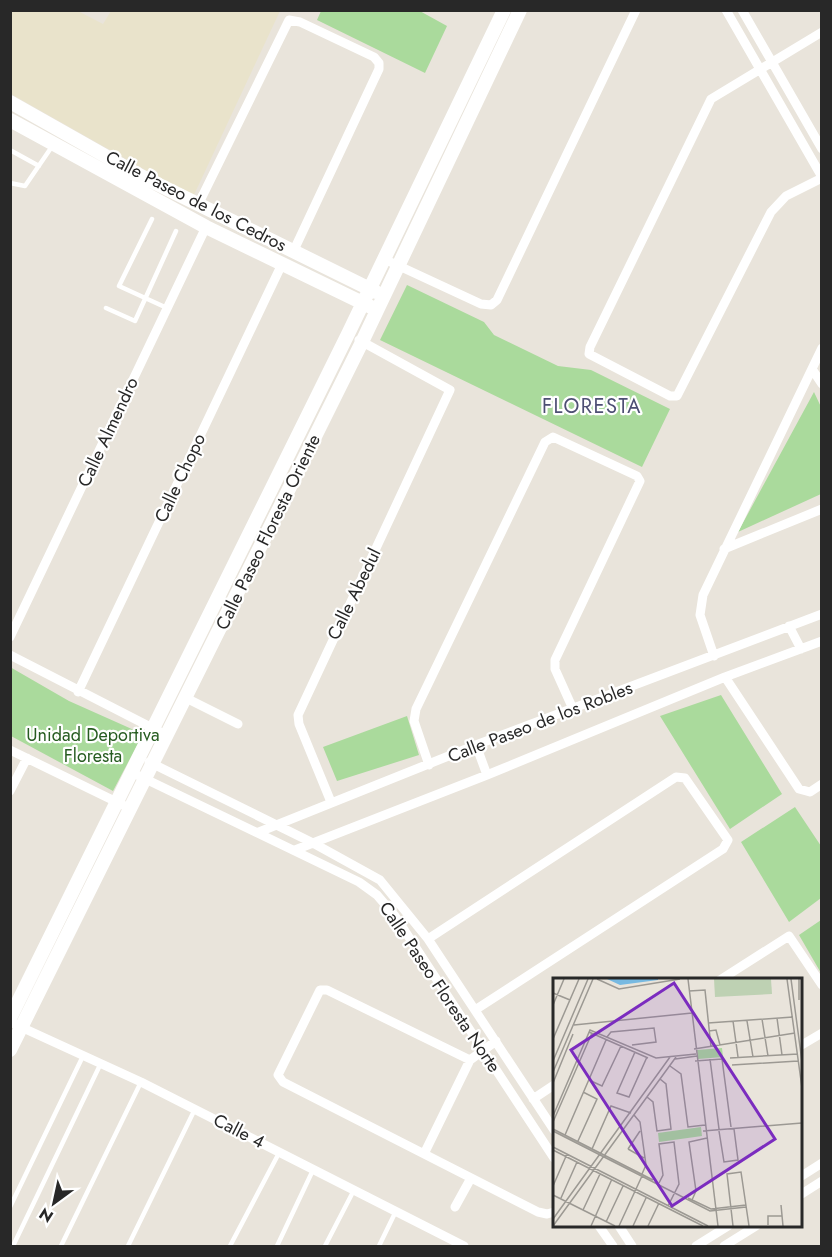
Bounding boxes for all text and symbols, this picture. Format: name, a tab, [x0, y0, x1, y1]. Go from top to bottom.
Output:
street label: Calle Paseo de los Cedros	[101, 144, 291, 258]
street label: Calle Almendro	[71, 373, 145, 491]
district label: FLORESTA	[542, 392, 642, 421]
street label: Calle Chopo	[148, 429, 212, 527]
street label: Calle Paseo Floresta Oriente	[209, 430, 327, 634]
street label: Calle Abedul	[321, 544, 387, 644]
street label: Calle Paseo de los Robles	[444, 675, 636, 769]
park label: Unidad Deportiva Floresta	[26, 722, 160, 769]
street label: Calle Paseo Floresta Norte	[373, 896, 507, 1078]
inset map	[553, 978, 802, 1227]
street label: Calle 4	[209, 1107, 269, 1155]
north arrow	[24, 1173, 84, 1233]
text: N	[35, 1202, 58, 1228]

